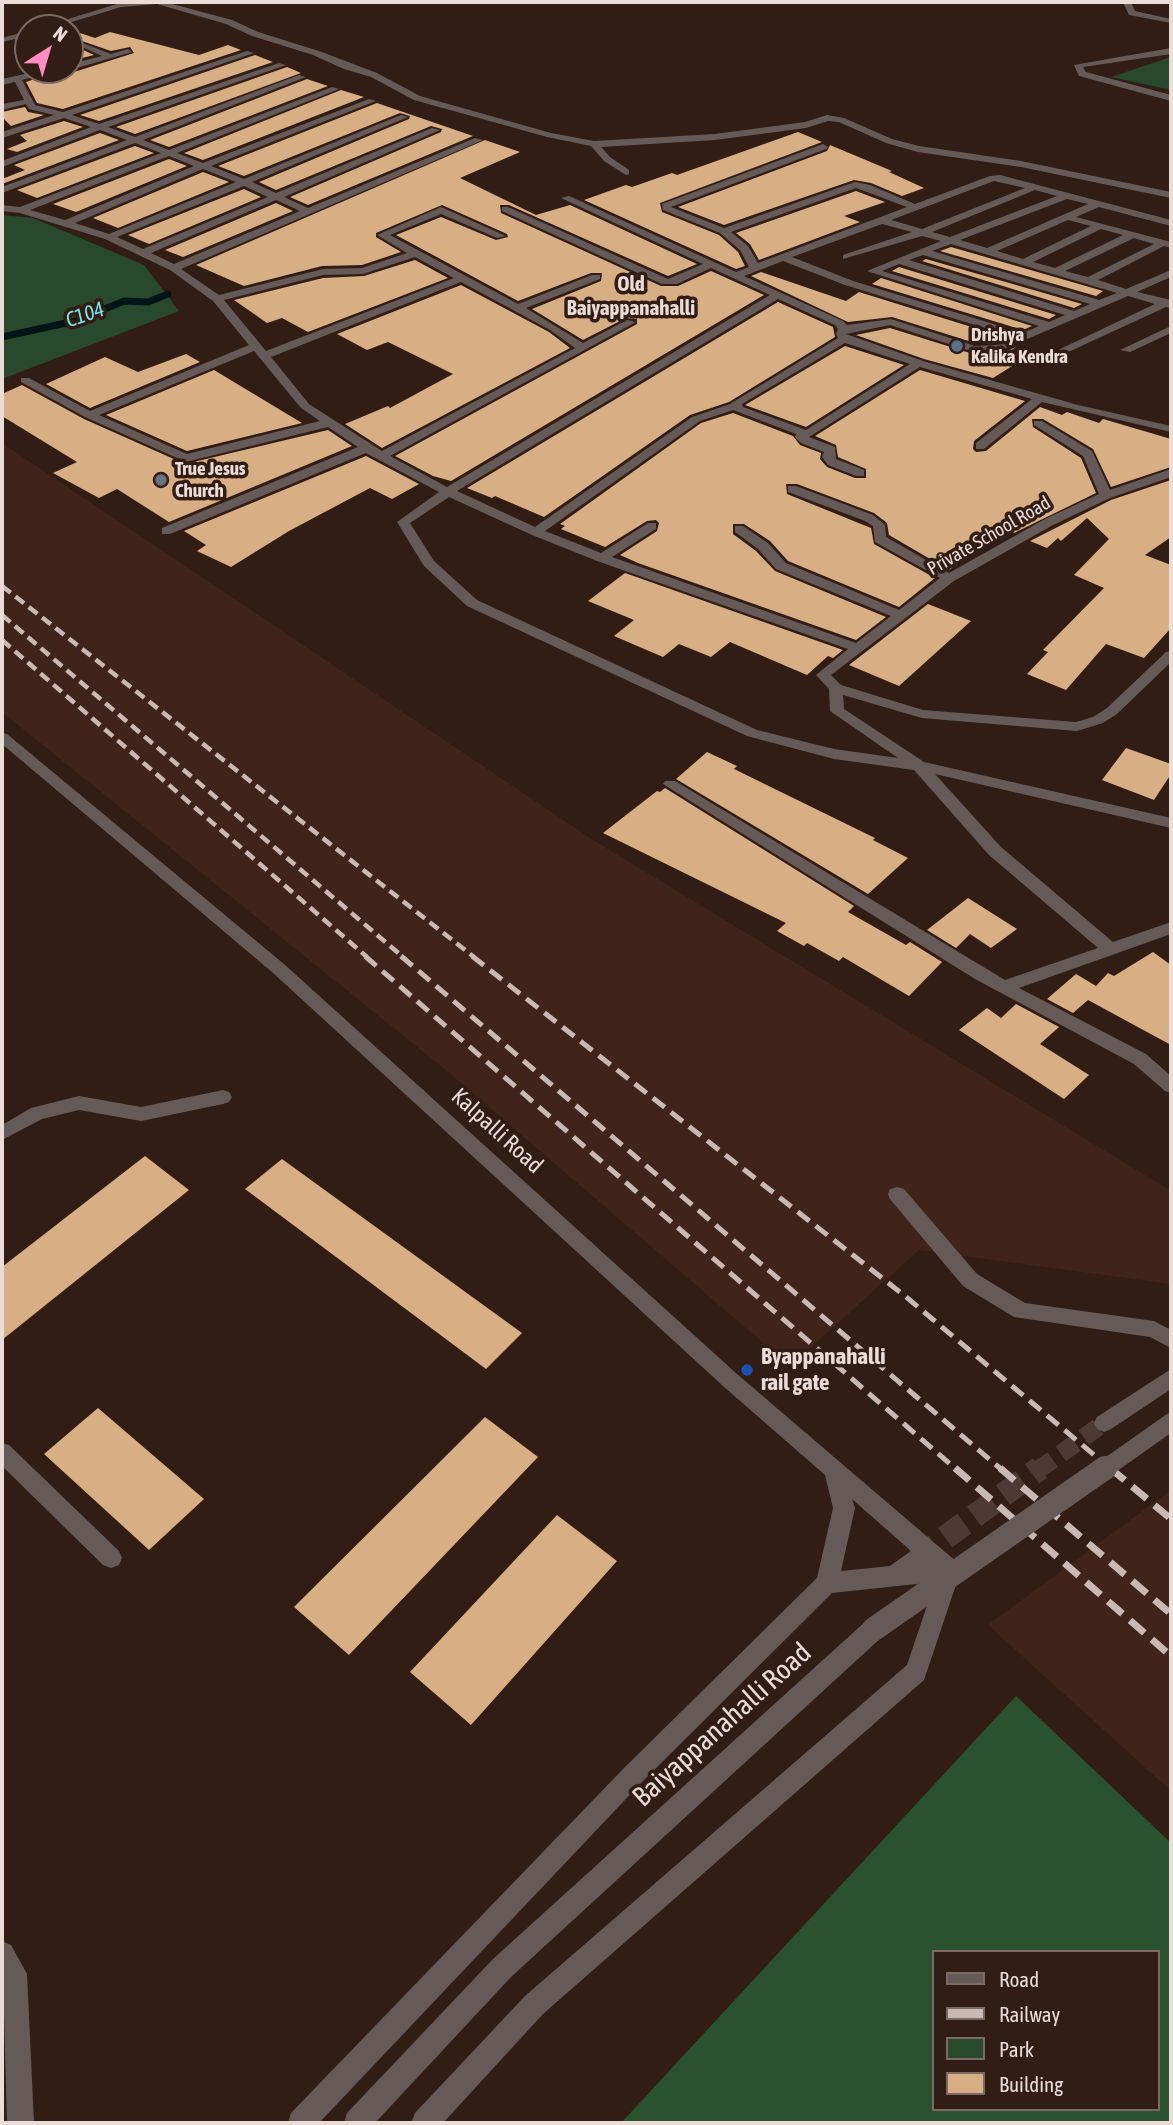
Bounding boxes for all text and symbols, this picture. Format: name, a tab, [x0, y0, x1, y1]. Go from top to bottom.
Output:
north arrow	[14, 14, 84, 84]
text: N	[49, 22, 72, 46]
district label: Old Baiyappanahalli	[567, 271, 695, 321]
water label: C104	[62, 297, 108, 333]
place label: Drishya Kalika Kendra	[971, 324, 1068, 368]
marker: Drishya Kalika Kendra	[949, 338, 965, 354]
place label: True Jesus Church	[175, 458, 246, 502]
marker: True Jesus Church	[153, 472, 169, 488]
street label: Private School Road	[923, 492, 1055, 580]
street label: Kalpalli Road	[446, 1083, 548, 1179]
place label: Byappanahalli rail gate	[761, 1343, 886, 1397]
marker: Byappanahalli rail gate	[739, 1362, 755, 1378]
street label: Baiyappanahalli Road	[626, 1636, 818, 1814]
legend	[932, 1950, 1159, 2111]
text: Road	[999, 1967, 1039, 1991]
text: Railway	[999, 2002, 1060, 2026]
text: Park	[999, 2037, 1034, 2061]
text: Building	[999, 2072, 1063, 2096]

